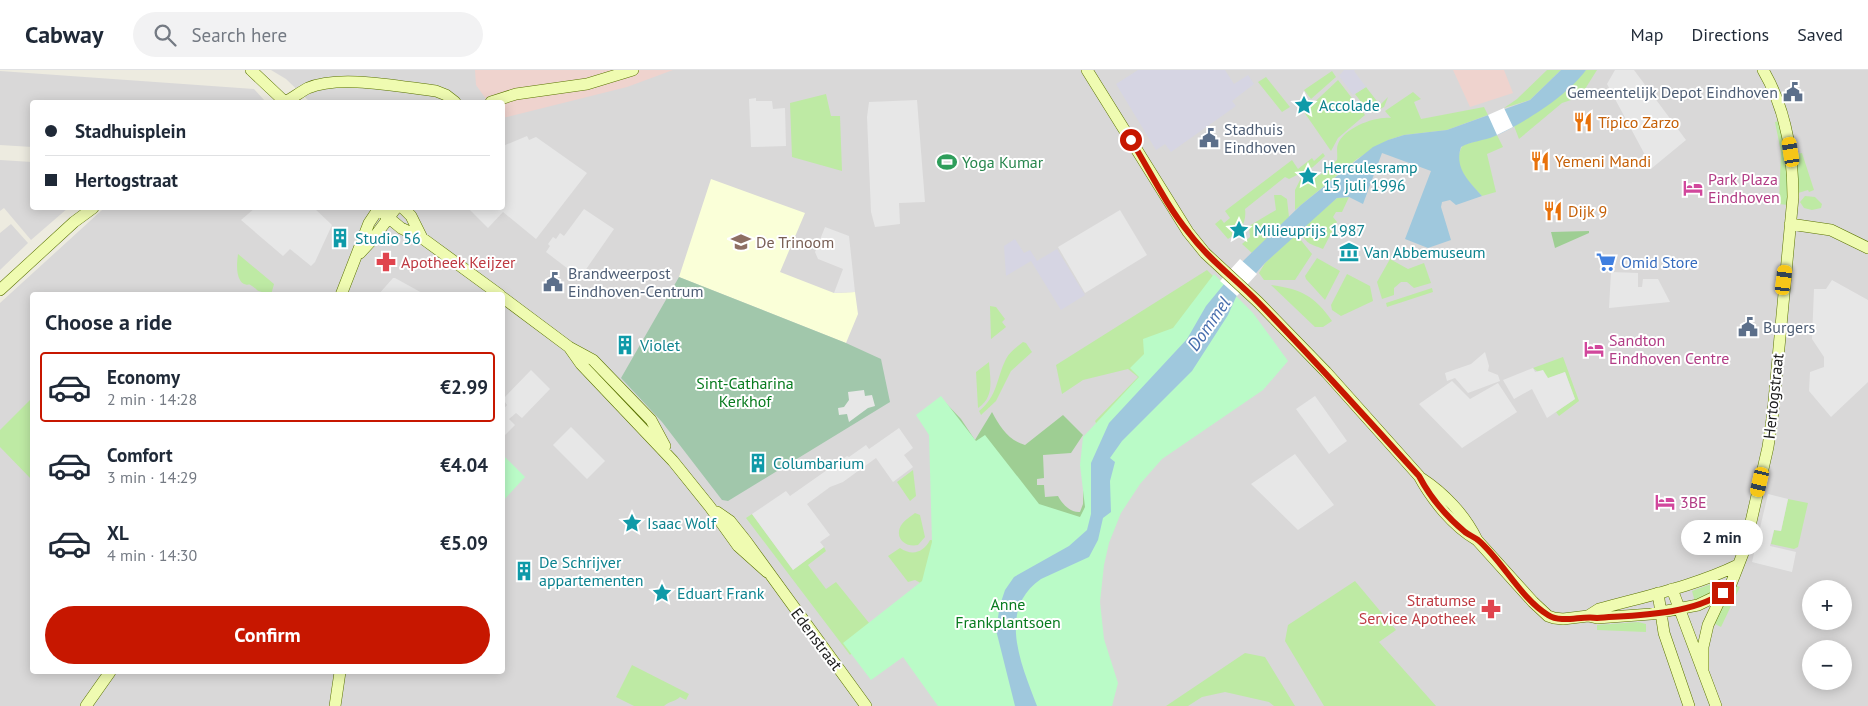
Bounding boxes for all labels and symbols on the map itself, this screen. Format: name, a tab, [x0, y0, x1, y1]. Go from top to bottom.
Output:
public building icon: Gemeentelijk Depot Eindhoven	[1782, 81, 1804, 103]
place label: Gemeentelijk Depot Eindhoven	[1567, 82, 1778, 102]
place icon: Accolade	[1293, 94, 1315, 116]
place label: Accolade	[1319, 95, 1380, 115]
restaurant icon: Típico Zarzo	[1572, 111, 1594, 133]
place label: Típico Zarzo	[1598, 112, 1679, 132]
place label: Stadhuis Eindhoven	[1224, 119, 1296, 157]
public building icon: Stadhuis Eindhoven	[1198, 127, 1220, 149]
route start	[1120, 129, 1142, 151]
car	[1781, 136, 1800, 168]
restaurant icon: Yemeni Mandi	[1529, 150, 1551, 172]
sports icon: Yoga Kumar	[936, 151, 958, 173]
place label: Yemeni Mandi	[1555, 151, 1651, 171]
place label: Yoga Kumar	[962, 152, 1044, 172]
place label: Herculesramp 15 juli 1996	[1323, 157, 1418, 195]
place icon: Herculesramp 15 juli 1996	[1297, 165, 1319, 187]
place label: Park Plaza Eindhoven	[1708, 169, 1780, 207]
hotel icon: Park Plaza Eindhoven	[1682, 177, 1704, 199]
restaurant icon: Dijk 9	[1542, 200, 1564, 222]
place label: Dijk 9	[1568, 201, 1607, 221]
place icon: Milieuprijs 1987	[1228, 219, 1250, 241]
place label: Milieuprijs 1987	[1254, 220, 1365, 240]
building icon: Studio 56	[329, 227, 351, 249]
place label: Studio 56	[355, 228, 421, 248]
school or university icon: De Trinoom	[730, 231, 752, 253]
place label: De Trinoom	[756, 232, 834, 252]
museum icon: Van Abbemuseum	[1338, 241, 1360, 263]
place label: Van Abbemuseum	[1363, 242, 1486, 262]
pharmacy icon: Apotheek Keijzer	[375, 251, 397, 273]
supermarket icon: Omid Store	[1595, 251, 1617, 273]
place label: Apotheek Keijzer	[401, 252, 516, 272]
place label: Omid Store	[1621, 252, 1698, 272]
place label: Brandweerpost Eindhoven-Centrum	[568, 263, 703, 301]
car	[1774, 264, 1793, 296]
public building icon: Brandweerpost Eindhoven-Centrum	[542, 271, 564, 293]
water label: Dommel	[1182, 292, 1236, 355]
public building icon: Burgers	[1737, 316, 1759, 338]
place label: Burgers	[1763, 317, 1816, 337]
place label: Sandton Eindhoven Centre	[1609, 330, 1730, 368]
building icon: Violet	[614, 334, 636, 356]
place label: Violet	[639, 335, 681, 355]
hotel icon: Sandton Eindhoven Centre	[1583, 338, 1605, 360]
street label: Hertogstraat	[1759, 352, 1788, 440]
park label: Sint-Catharina Kerkhof	[696, 373, 794, 411]
building icon: Columbarium	[747, 452, 769, 474]
place label: Columbarium	[773, 453, 864, 473]
car	[1749, 466, 1770, 498]
hotel icon: 3BE	[1654, 491, 1676, 513]
place label: 3BE	[1680, 492, 1707, 512]
place icon: Isaac Wolf	[621, 512, 643, 534]
place label: Isaac Wolf	[647, 513, 717, 533]
callout: 2 min	[1682, 520, 1764, 556]
place label: De Schrijver appartementen	[539, 552, 643, 590]
building icon: De Schrijver appartementen	[513, 560, 535, 582]
place icon: Eduart Frank	[651, 582, 673, 604]
route end	[1712, 582, 1734, 604]
place label: Eduart Frank	[677, 583, 765, 603]
place label: Stratumse Service Apotheek	[1359, 590, 1476, 628]
park label: Anne Frankplantsoen	[955, 594, 1061, 632]
pharmacy icon: Stratumse Service Apotheek	[1480, 598, 1502, 620]
street label: Edenstraat	[787, 604, 847, 675]

